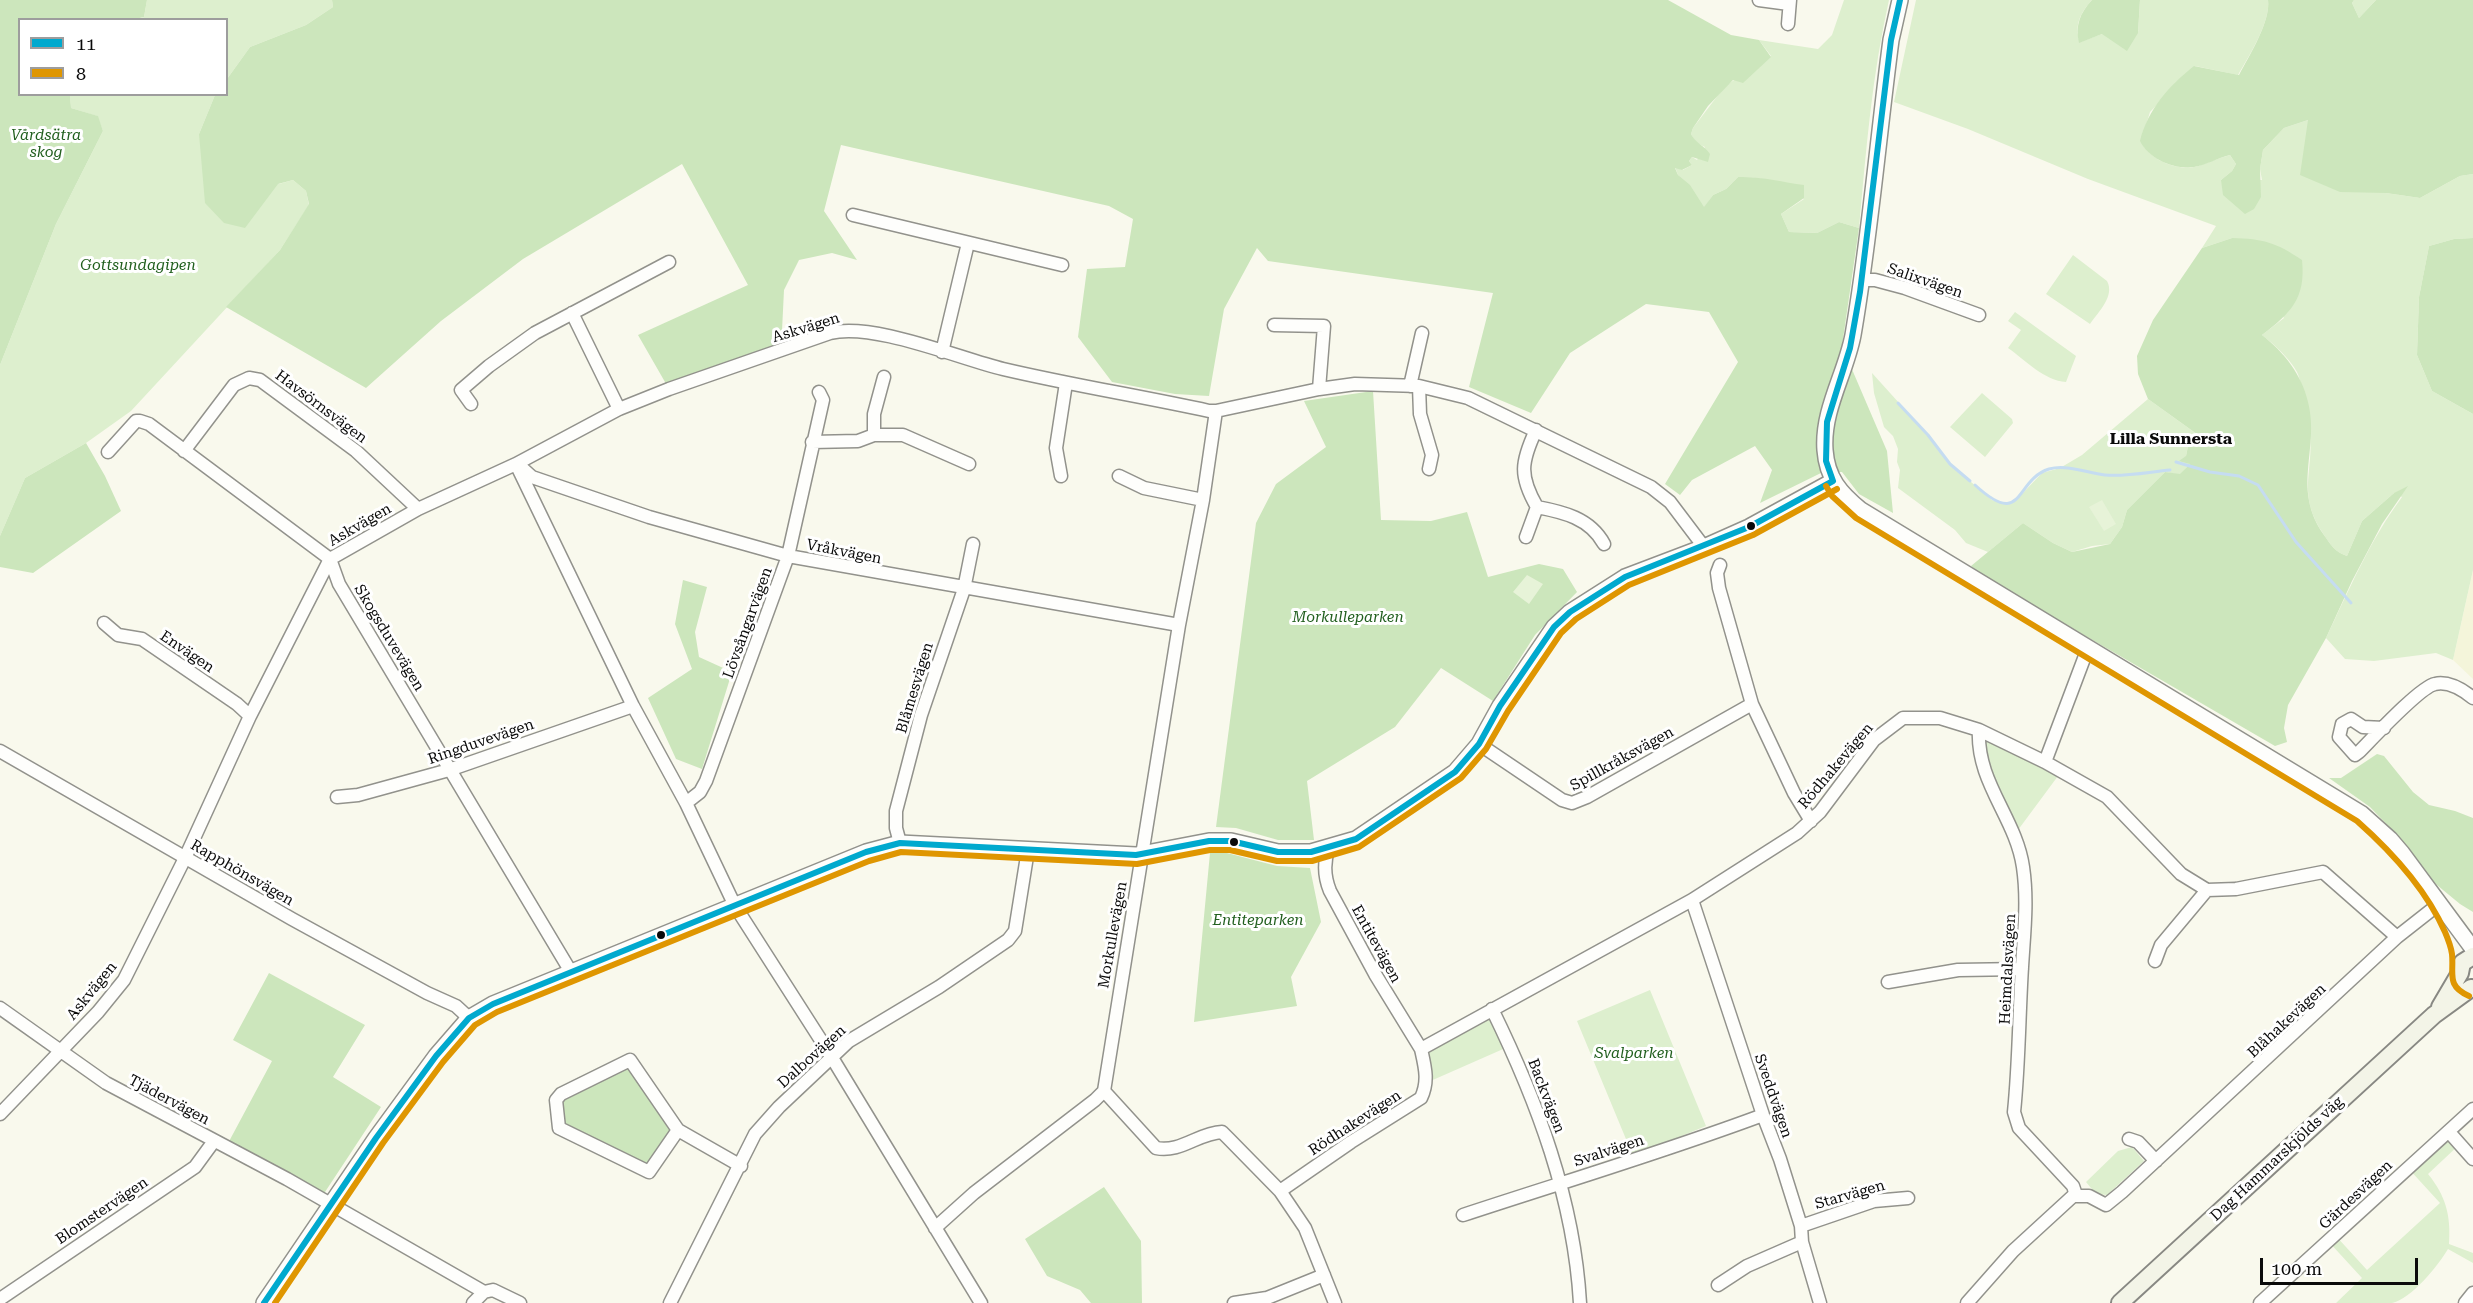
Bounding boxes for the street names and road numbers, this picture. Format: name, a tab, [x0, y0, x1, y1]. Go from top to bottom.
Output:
street label: Salixvägen	[1885, 260, 1965, 302]
street label: Askvägen	[770, 309, 842, 347]
street label: Havsörnsvägen	[272, 367, 370, 447]
street label: Askvägen	[325, 500, 395, 550]
street label: Vråkvägen	[805, 536, 883, 568]
street label: Lövsångarvägen	[720, 565, 776, 681]
street label: Skogsduvevägen	[350, 581, 428, 695]
street label: Envägen	[156, 627, 218, 677]
street label: Blåmesvägen	[893, 640, 937, 736]
street label: Ringduvevägen	[426, 715, 536, 769]
street label: Rödhakevägen	[1795, 719, 1877, 813]
street label: Spillkråksvägen	[1567, 723, 1677, 795]
street label: Rapphönsvägen	[187, 836, 297, 910]
street label: Morkullevägen	[1095, 880, 1131, 990]
street label: Entitevägen	[1347, 902, 1405, 986]
street label: Heimdalsvägen	[1996, 913, 2020, 1025]
street label: Askvägen	[63, 958, 121, 1024]
street label: Blåhakevägen	[2244, 980, 2330, 1062]
street label: Dalbovägen	[774, 1022, 850, 1092]
street label: Sveddvägen	[1750, 1052, 1796, 1140]
street label: Backvägen	[1524, 1056, 1568, 1136]
street label: Tjädervägen	[125, 1071, 213, 1129]
street label: Rödhakevägen	[1305, 1086, 1405, 1160]
street label: Dag Hammarskjölds väg	[2207, 1093, 2347, 1225]
street label: Svalvägen	[1572, 1131, 1646, 1171]
street label: Gärdesvägen	[2316, 1157, 2396, 1233]
street label: Blomstervägen	[52, 1174, 152, 1248]
street label: Starvägen	[1813, 1176, 1887, 1214]

